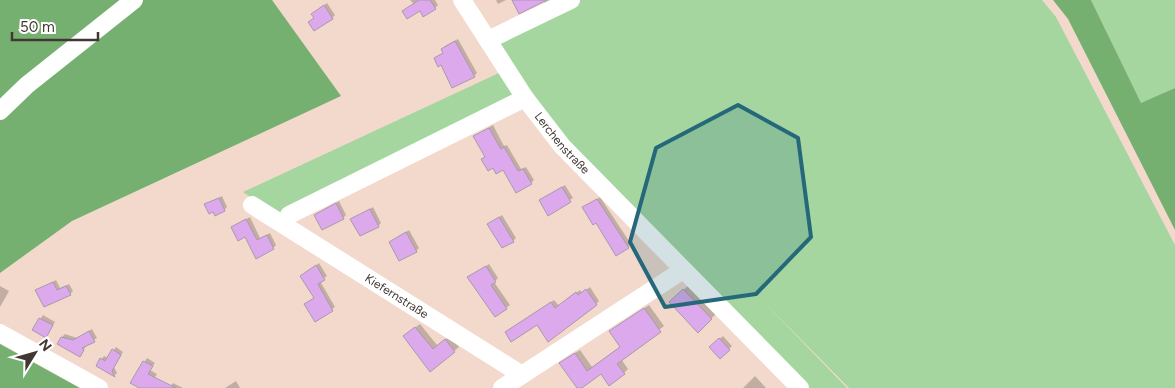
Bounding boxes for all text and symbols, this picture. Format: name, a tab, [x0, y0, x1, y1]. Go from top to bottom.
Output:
scale bar	[12, 10, 99, 42]
text: 50 m	[20, 18, 55, 36]
street label: Lerchenstraße	[532, 110, 593, 177]
street label: Kiefernstraße	[362, 271, 431, 321]
north arrow	[10, 328, 60, 378]
text: N	[35, 336, 55, 355]

